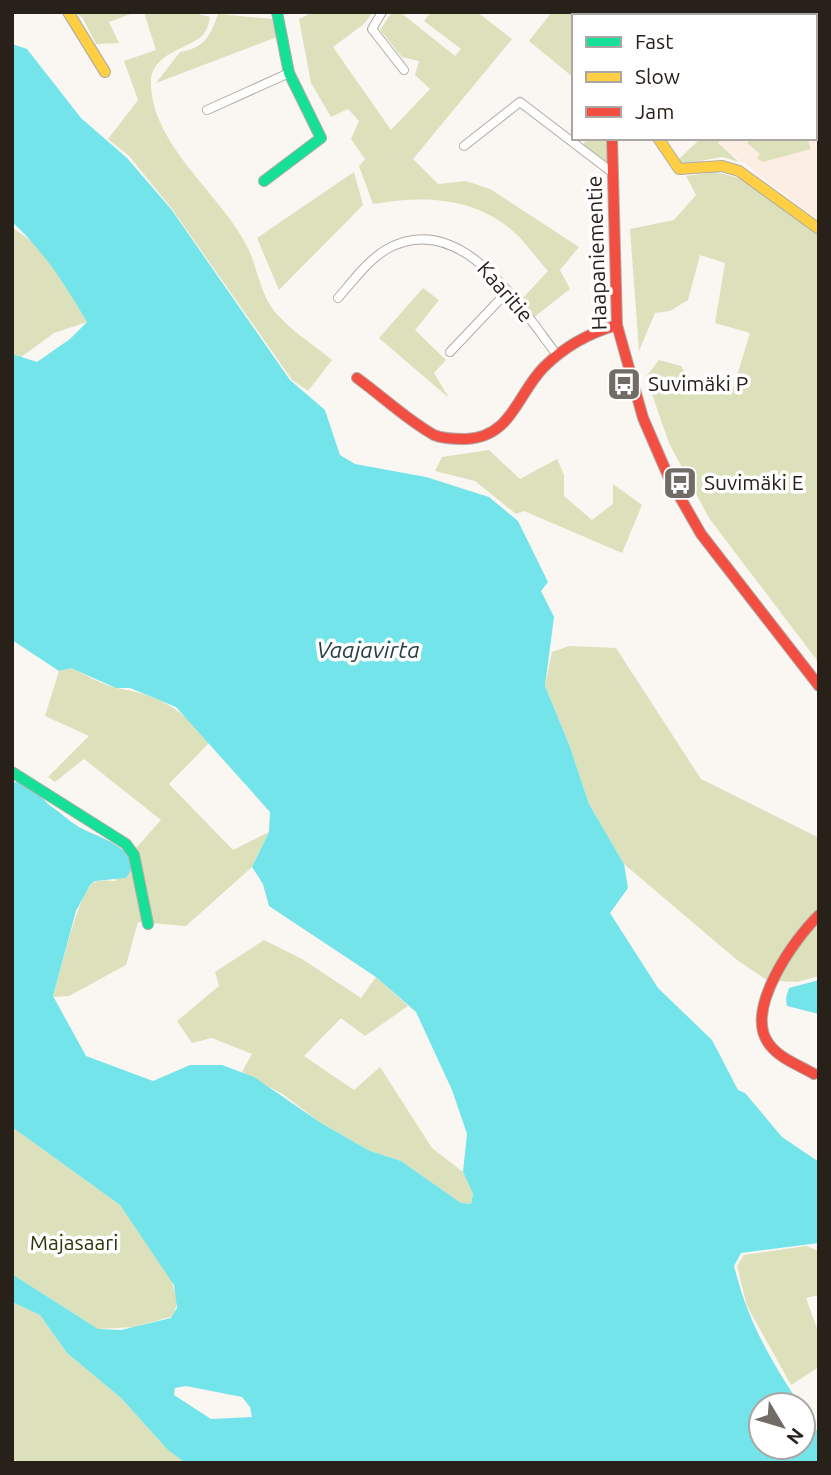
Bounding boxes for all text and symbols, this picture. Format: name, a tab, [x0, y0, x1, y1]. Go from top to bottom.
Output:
legend	[572, 14, 817, 140]
text: Fast	[635, 29, 673, 53]
text: Slow	[635, 64, 680, 88]
text: Jam	[635, 99, 674, 123]
street label: Haapaniementie	[581, 175, 611, 331]
street label: Kaaritie	[473, 256, 539, 327]
bus stop icon: Suvimäki P	[605, 365, 643, 403]
place label: Suvimäki P	[648, 371, 748, 395]
bus stop icon: Suvimäki E	[661, 464, 699, 502]
place label: Suvimäki E	[704, 470, 804, 494]
water label: Vaajavirta	[316, 637, 420, 662]
park label: Majasaari	[30, 1230, 118, 1254]
north arrow	[747, 1391, 817, 1461]
text: N	[782, 1424, 808, 1449]

